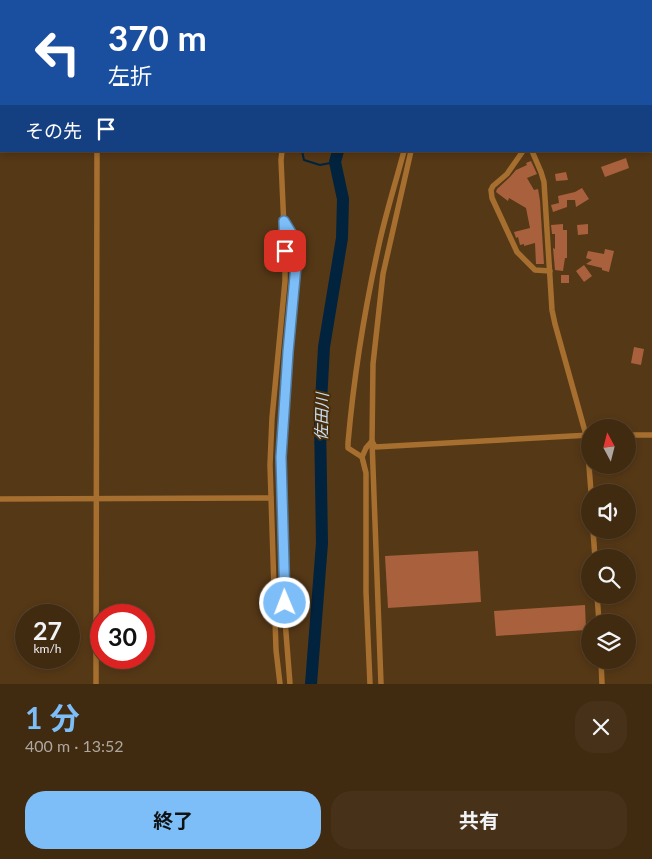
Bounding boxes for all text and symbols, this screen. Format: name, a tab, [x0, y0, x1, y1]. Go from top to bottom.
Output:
text: 370 m	[108, 16, 207, 58]
icon: left	[25, 20, 90, 85]
text: 左折	[108, 62, 152, 89]
icon: arrive	[92, 115, 120, 143]
text: その先	[25, 119, 82, 142]
pin	[264, 230, 306, 272]
icon: arrive	[271, 237, 299, 265]
water label: 佐田川	[311, 391, 331, 441]
north arrow	[581, 419, 636, 474]
map controls	[581, 419, 636, 669]
button: sound	[581, 484, 636, 539]
button: search	[581, 549, 636, 604]
position arrow	[258, 576, 310, 628]
speed limit sign: 30	[90, 604, 155, 669]
button: layers	[581, 614, 636, 669]
text: 27	[33, 615, 62, 645]
text: km/h	[33, 641, 62, 656]
text: 1 分	[25, 699, 80, 735]
button: close	[575, 701, 627, 753]
text: 400 m · 13:52	[25, 736, 124, 755]
button: 終了	[25, 791, 321, 849]
button: 共有	[331, 791, 627, 849]

